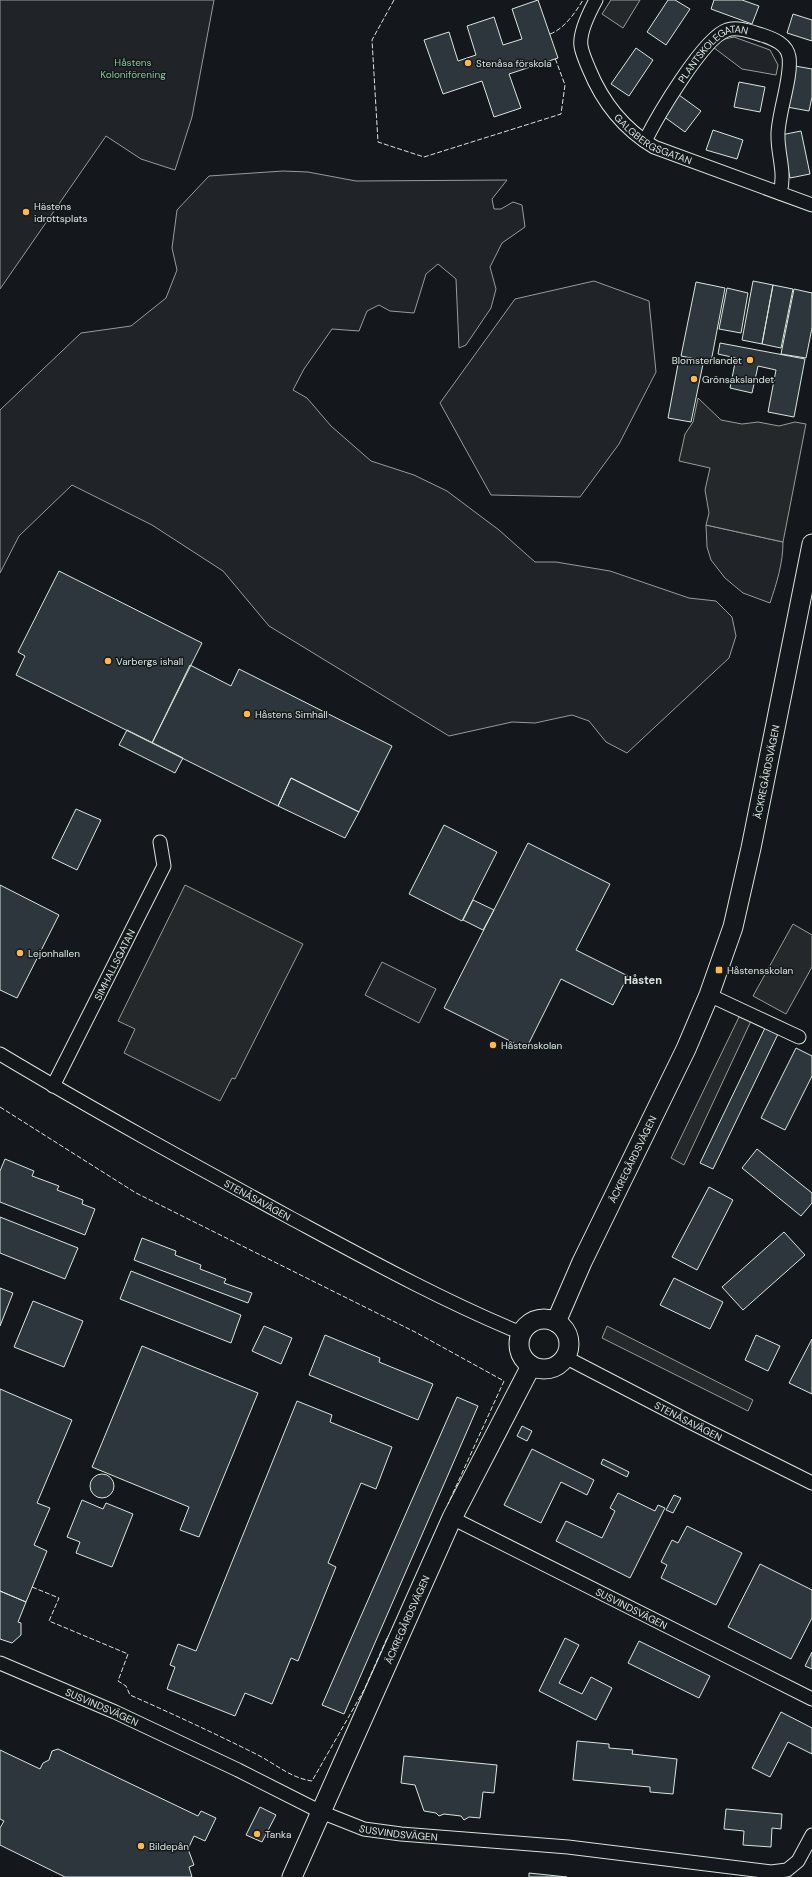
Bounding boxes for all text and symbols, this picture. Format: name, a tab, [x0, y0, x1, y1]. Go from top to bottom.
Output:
street label: PLANTSKOLEGATAN	[675, 22, 750, 85]
park label: Håstens Koloniförening	[100, 56, 166, 81]
place label: Stenåsa förskola	[476, 57, 552, 70]
marker: Stenåsa förskola	[463, 58, 473, 68]
street label: GALGBERGSGATAN	[612, 111, 694, 167]
place label: Hästens idrottsplats	[34, 200, 88, 225]
marker: Hästens idrottsplats	[21, 207, 31, 217]
place label: Blomsterlandet	[672, 354, 742, 367]
marker: Blomsterlandet	[745, 355, 755, 365]
place label: Grönsakslandet	[702, 373, 774, 386]
marker: Grönsakslandet	[689, 374, 699, 384]
place label: Varbergs ishall	[116, 655, 183, 668]
marker: Varbergs ishall	[103, 656, 113, 666]
place label: Håstens Simhall	[255, 708, 328, 721]
marker: Håstens Simhall	[242, 709, 252, 719]
street label: ÄCKREGÅRDSVÄGEN	[751, 723, 782, 820]
street label: SIMHALLSGATAN	[91, 927, 138, 1002]
place label: Lejonhallen	[28, 947, 80, 960]
marker: Lejonhallen	[15, 948, 25, 958]
place label: Håstensskolan	[727, 964, 794, 977]
marker: Håstensskolan	[714, 965, 724, 975]
district label: Håsten	[624, 973, 662, 987]
place label: Håstenskolan	[501, 1039, 563, 1052]
marker: Håstenskolan	[488, 1040, 498, 1050]
street label: ÄCKREGÅRDSVÄGEN	[605, 1113, 659, 1205]
street label: STENÅSAVÄGEN	[222, 1176, 293, 1223]
street label: STENÅSAVÄGEN	[652, 1398, 724, 1444]
street label: ÄCKREGÅRDSVÄGEN	[381, 1573, 432, 1666]
street label: SUSVINDSVÄGEN	[594, 1585, 670, 1632]
street label: SUSVINDSVÄGEN	[63, 1685, 141, 1729]
street label: SUSVINDSVÄGEN	[357, 1821, 438, 1843]
place label: Tanka	[265, 1828, 292, 1841]
marker: Tanka	[252, 1829, 262, 1839]
place label: Bildepån	[149, 1840, 189, 1853]
marker: Bildepån	[136, 1841, 146, 1851]

